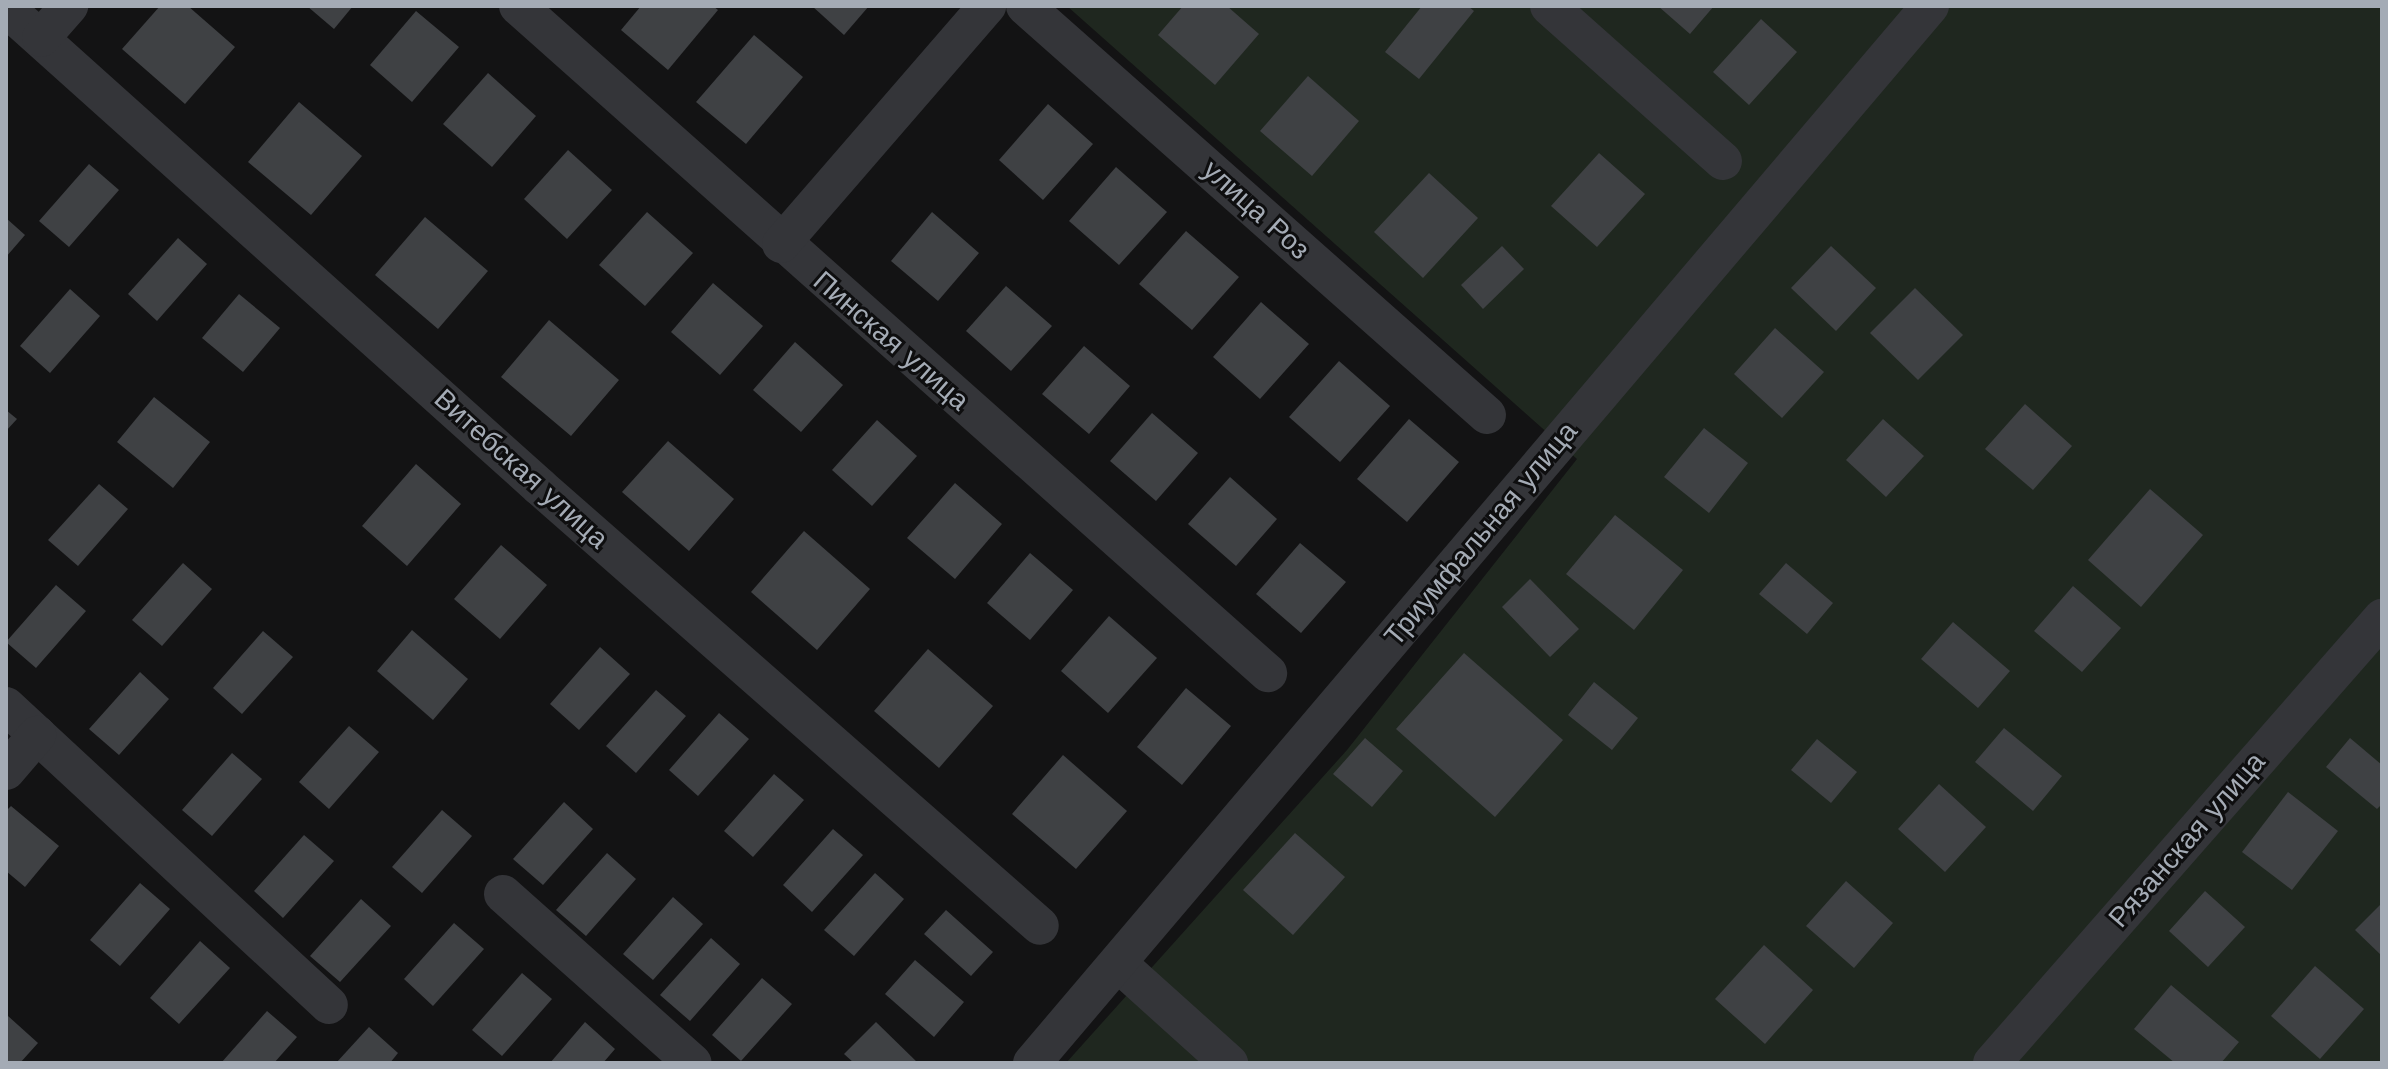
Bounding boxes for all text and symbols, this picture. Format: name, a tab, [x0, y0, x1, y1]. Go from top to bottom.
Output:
street label: улица Роз	[1196, 153, 1316, 267]
street label: Пинская улица	[806, 264, 976, 418]
street label: Витебская улица	[427, 382, 615, 556]
street label: Триумфальная улица	[1378, 415, 1584, 653]
street label: Рязанская улица	[2102, 746, 2272, 934]

